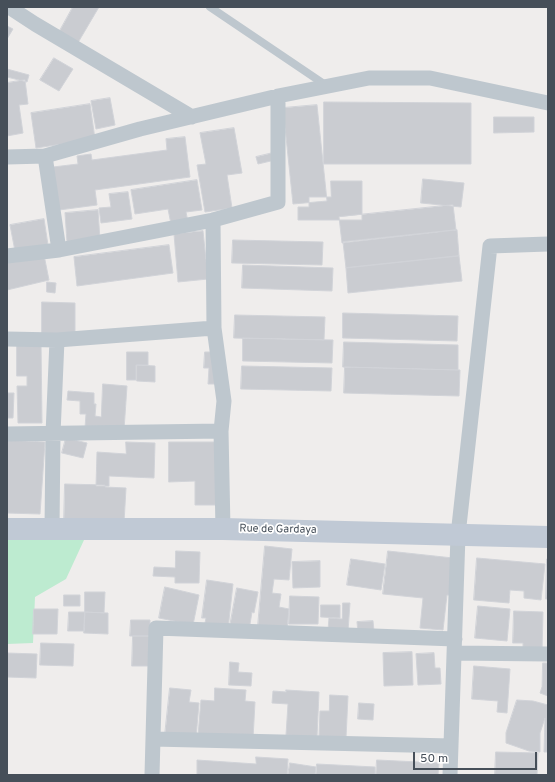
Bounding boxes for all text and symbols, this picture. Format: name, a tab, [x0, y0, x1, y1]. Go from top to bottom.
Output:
street label: Rue de Gardaya	[239, 523, 317, 537]
scale bar	[415, 744, 539, 770]
text: 50 m	[420, 751, 448, 767]

